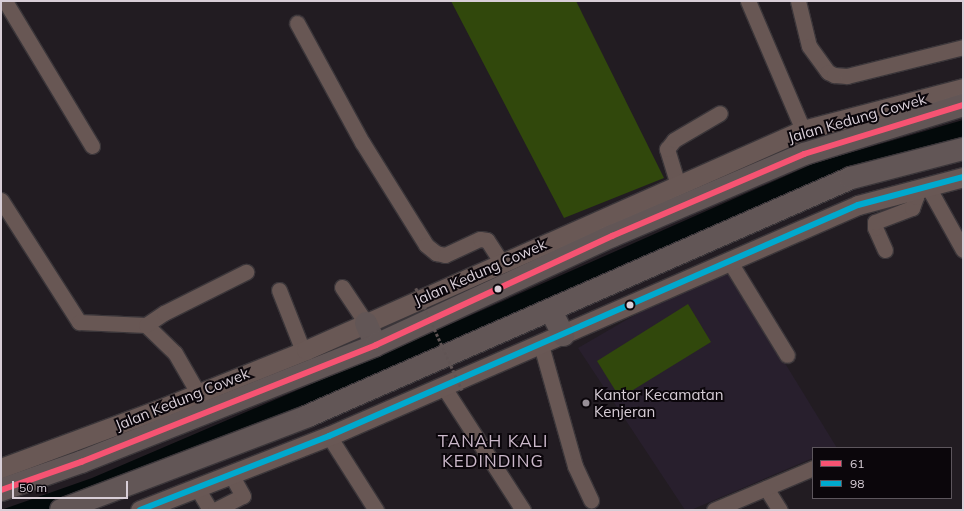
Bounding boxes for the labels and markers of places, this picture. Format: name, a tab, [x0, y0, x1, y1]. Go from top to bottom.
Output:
unlabelled marker	[493, 284, 503, 294]
unlabelled marker	[625, 300, 635, 310]
place label: Kantor Kecamatan Kenjeran	[594, 385, 723, 420]
marker: Kantor Kecamatan Kenjeran	[581, 398, 591, 408]

